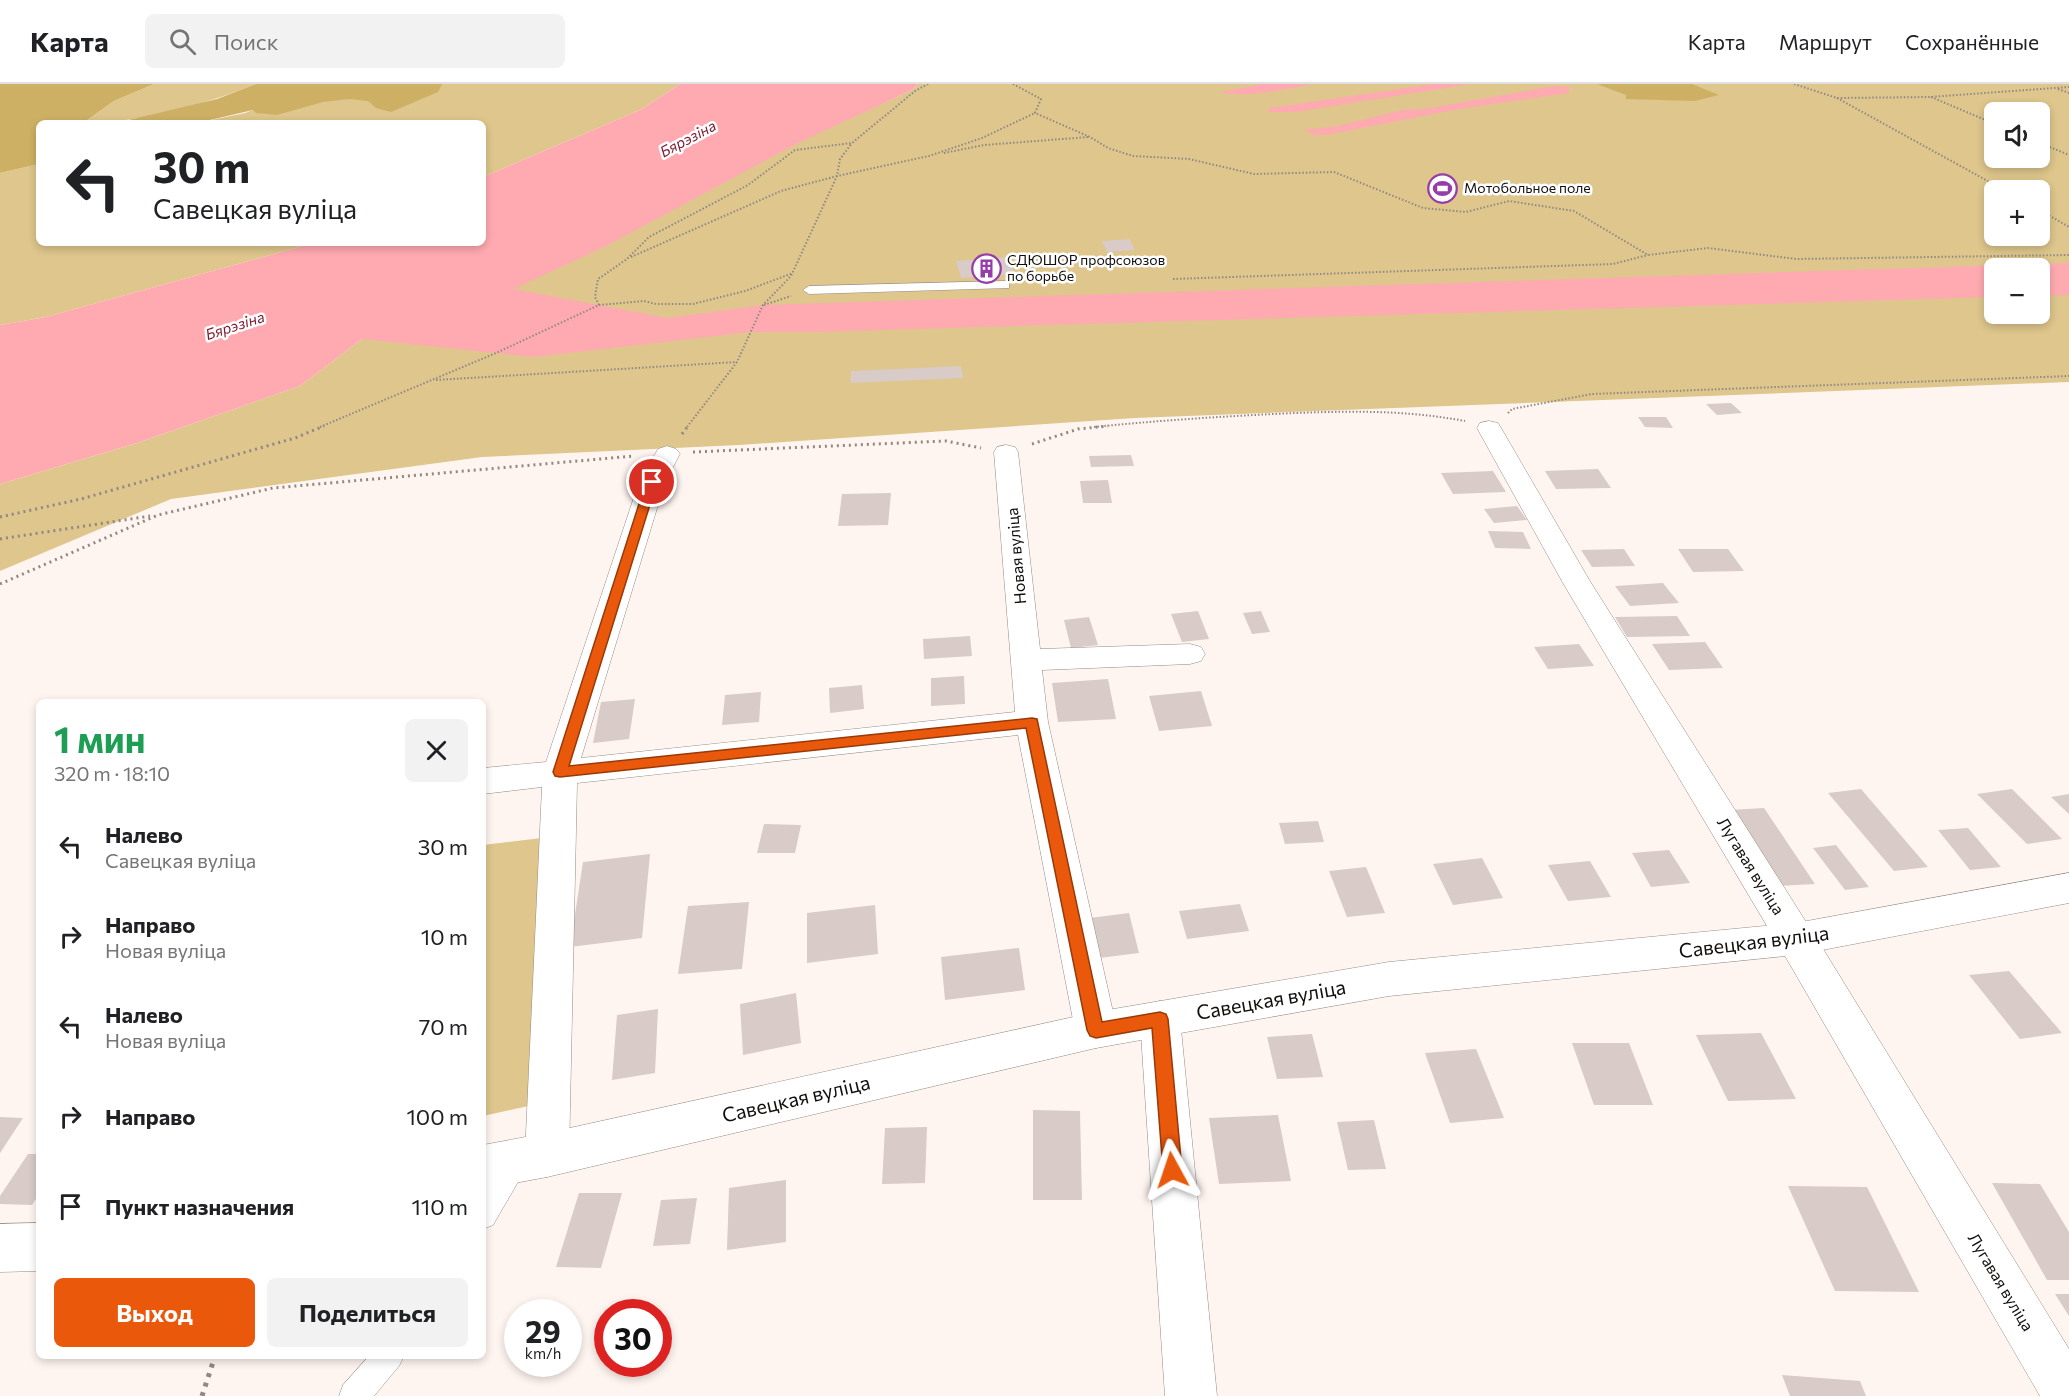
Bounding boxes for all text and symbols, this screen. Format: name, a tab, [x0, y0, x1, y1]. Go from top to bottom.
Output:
search box	[145, 14, 565, 68]
text: Карта	[30, 24, 109, 58]
icon: search	[166, 25, 199, 58]
text: Поиск	[214, 28, 278, 55]
text: Карта	[1688, 29, 1746, 54]
text: Маршрут	[1779, 29, 1872, 54]
text: Сохранённые	[1905, 29, 2039, 54]
map controls	[1984, 102, 2050, 324]
button: sound	[1984, 102, 2050, 168]
water label: Бярэзіна	[656, 116, 719, 160]
text: 30 m	[153, 140, 250, 192]
icon: left	[54, 144, 132, 222]
sports icon: Мотобольное поле	[1427, 172, 1459, 204]
place label: Мотобольное поле	[1464, 179, 1591, 196]
button: +	[1984, 180, 2050, 246]
text: Савецкая вуліца	[153, 192, 357, 225]
place label: СДЮШОР профсоюзов по борьбе	[1007, 251, 1165, 284]
building icon: СДЮШОР профсоюзов по борьбе	[970, 252, 1002, 284]
button: −	[1984, 258, 2050, 324]
water label: Бярэзіна	[203, 307, 267, 343]
pin	[626, 456, 677, 507]
icon: arrive	[635, 465, 668, 498]
street label: Новая вуліца	[1002, 507, 1029, 605]
text: 1 мин	[54, 716, 146, 760]
button: close	[405, 719, 468, 782]
text: 320 m · 18:10	[54, 761, 170, 785]
street label: Лугавая вуліца	[1714, 814, 1789, 918]
text: Налево	[105, 821, 183, 848]
icon: left	[54, 830, 87, 863]
text: 30 m	[418, 833, 468, 860]
text: Савецкая вуліца	[105, 848, 256, 872]
text: Направо	[105, 911, 195, 938]
icon: right	[54, 920, 87, 953]
street label: Савецкая вуліца	[1677, 920, 1830, 962]
text: 10 m	[421, 923, 468, 950]
text: Новая вуліца	[105, 938, 226, 962]
street label: Савецкая вуліца	[1194, 974, 1347, 1024]
text: Налево	[105, 1001, 183, 1028]
icon: left	[54, 1010, 87, 1043]
text: 70 m	[419, 1013, 468, 1040]
text: Новая вуліца	[105, 1028, 226, 1052]
street label: Савецкая вуліца	[719, 1069, 872, 1127]
icon: right	[54, 1100, 87, 1133]
text: Направо	[105, 1103, 195, 1130]
text: 100 m	[406, 1103, 468, 1130]
position arrow	[1140, 1138, 1204, 1202]
icon: arrive	[54, 1190, 87, 1223]
text: Пункт назначения	[105, 1193, 294, 1220]
text: 110 m	[411, 1193, 468, 1220]
street label: Лугавая вуліца	[1965, 1229, 2038, 1334]
button: Выход	[54, 1278, 255, 1347]
button: Поделиться	[267, 1278, 468, 1347]
speed limit sign: 30	[594, 1299, 672, 1377]
text: 29	[525, 1312, 561, 1349]
text: km/h	[525, 1344, 561, 1362]

